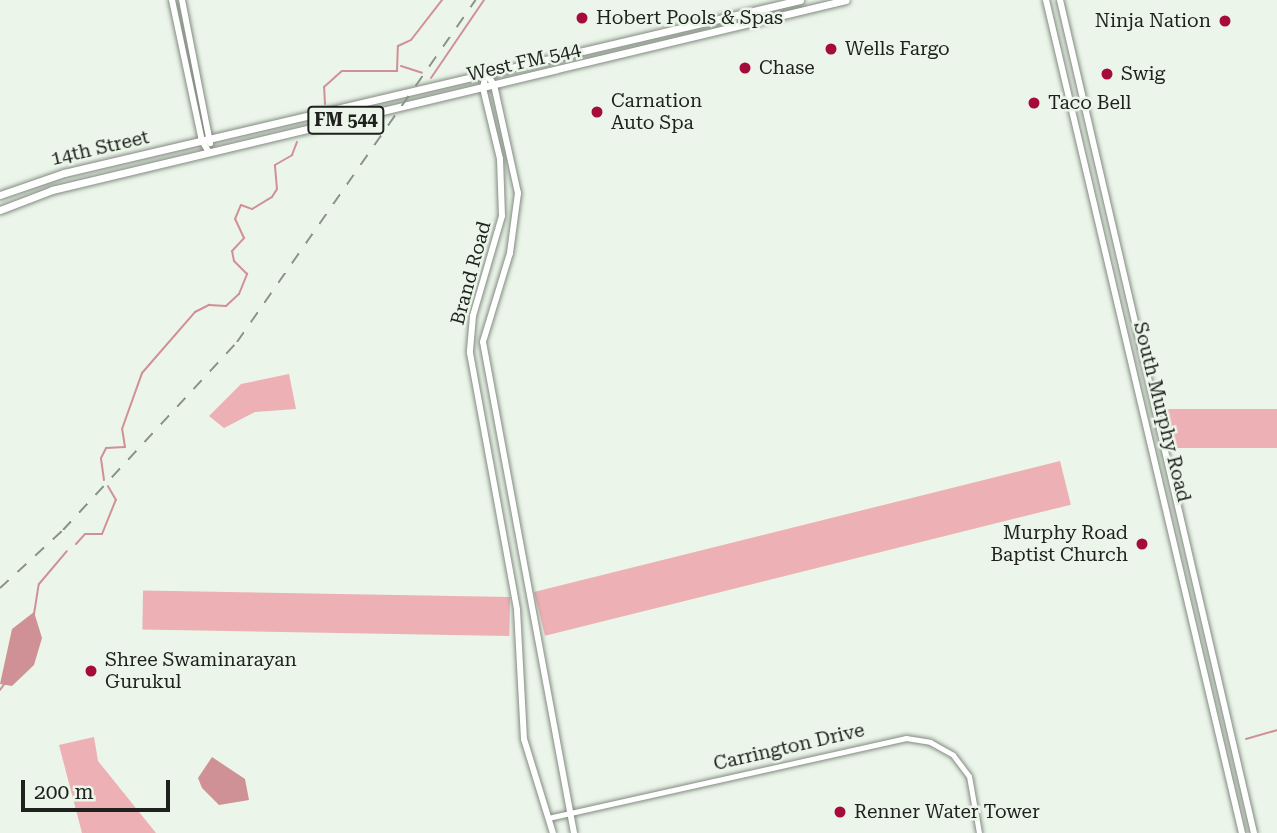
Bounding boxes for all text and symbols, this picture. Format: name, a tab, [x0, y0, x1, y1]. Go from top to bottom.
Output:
place label: Hobert Pools & Spas	[596, 7, 783, 29]
marker: Hobert Pools & Spas	[574, 10, 590, 26]
place label: Ninja Nation	[1095, 10, 1211, 32]
marker: Ninja Nation	[1217, 13, 1233, 29]
street label: West FM 544	[465, 38, 583, 86]
place label: Wells Fargo	[845, 38, 950, 60]
marker: Wells Fargo	[823, 41, 839, 57]
place label: Chase	[759, 57, 815, 79]
marker: Chase	[737, 60, 753, 76]
place label: Swig	[1121, 63, 1165, 85]
marker: Swig	[1099, 66, 1115, 82]
place label: Carnation Auto Spa	[611, 90, 702, 134]
place label: Taco Bell	[1048, 92, 1131, 114]
marker: Taco Bell	[1026, 95, 1042, 111]
marker: Carnation Auto Spa	[589, 104, 605, 120]
road number: FM 544	[306, 106, 386, 134]
street label: 14th Street	[49, 126, 151, 170]
street label: Brand Road	[446, 219, 496, 327]
street label: South Murphy Road	[1129, 320, 1195, 504]
place label: Murphy Road Baptist Church	[990, 522, 1128, 566]
marker: Murphy Road Baptist Church	[1134, 536, 1150, 552]
place label: Shree Swaminarayan Gurukul	[105, 649, 297, 693]
marker: Shree Swaminarayan Gurukul	[83, 663, 99, 679]
street label: Carrington Drive	[711, 719, 867, 775]
scale bar	[24, 766, 173, 810]
text: 200 m	[34, 780, 94, 804]
place label: Renner Water Tower	[854, 801, 1040, 823]
marker: Renner Water Tower	[832, 804, 848, 820]

